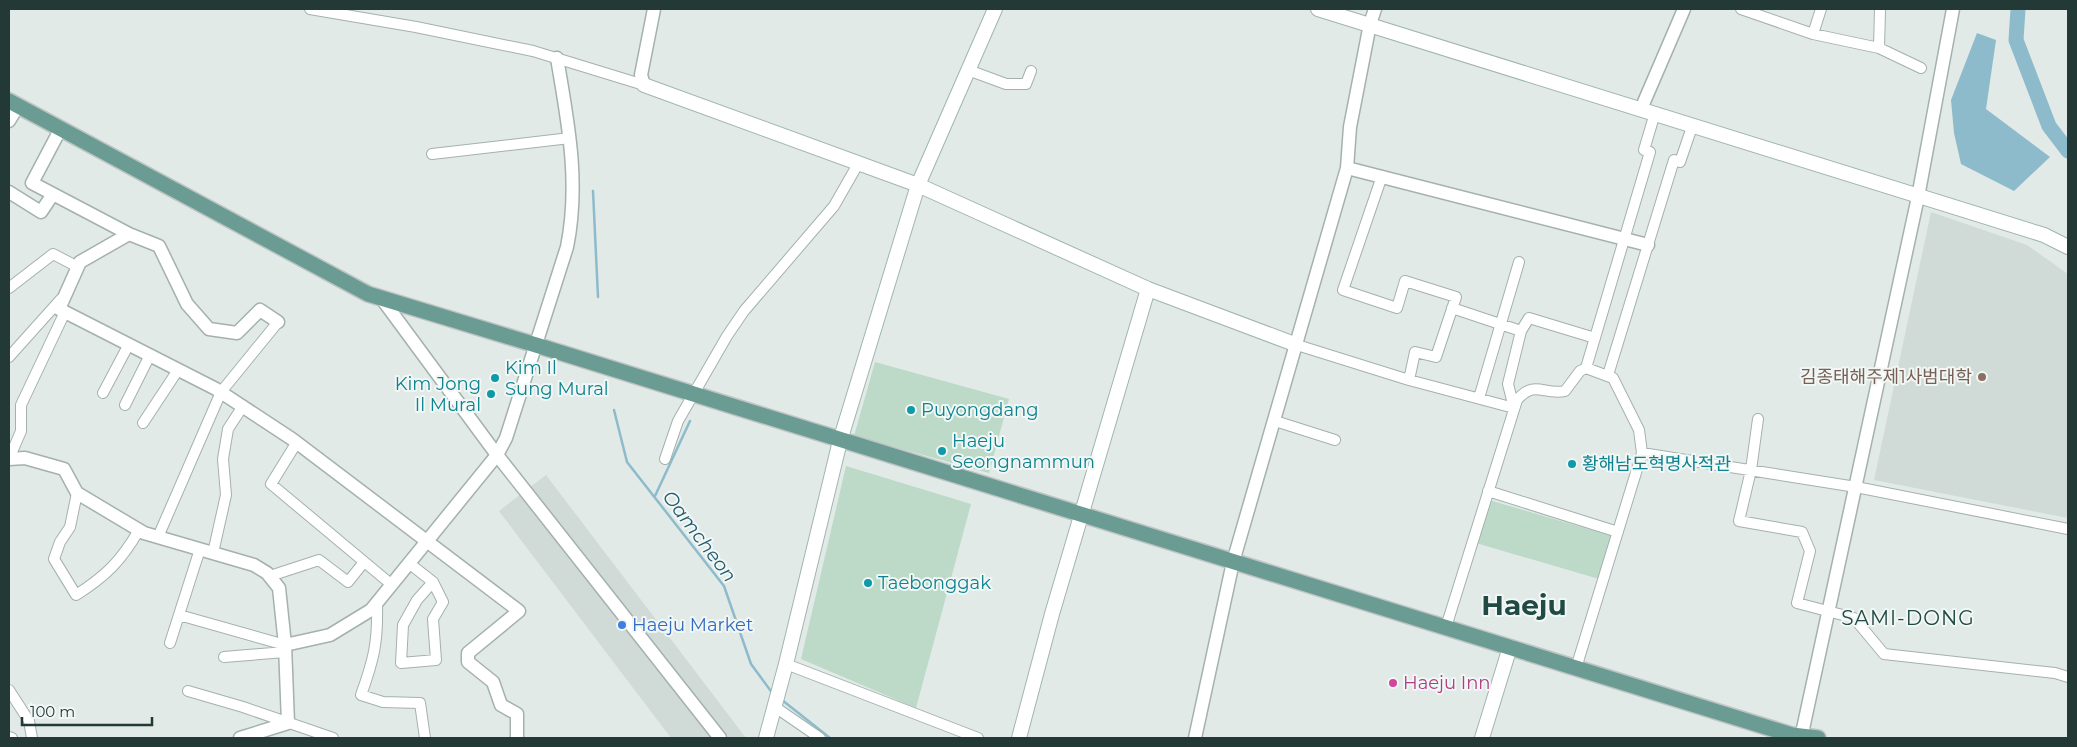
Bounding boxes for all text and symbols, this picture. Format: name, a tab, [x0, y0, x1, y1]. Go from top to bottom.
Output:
place label: Kim Il Sung Mural	[505, 357, 609, 400]
place label: 김종태해주제1사범대학	[1800, 366, 1972, 388]
marker: 김종태해주제1사범대학	[1976, 371, 1988, 383]
marker: Kim Il Sung Mural	[489, 372, 501, 384]
place label: Kim Jong Il Mural	[395, 373, 481, 416]
marker: Kim Jong Il Mural	[485, 388, 497, 400]
place label: Puyongdang	[921, 399, 1039, 421]
marker: Puyongdang	[905, 404, 917, 416]
place label: Haeju Seongnammun	[952, 430, 1095, 473]
marker: Haeju Seongnammun	[936, 445, 948, 457]
place label: 황해남도혁명사적관	[1582, 453, 1731, 475]
marker: 황해남도혁명사적관	[1566, 458, 1578, 470]
water label: Oamcheon	[658, 486, 741, 587]
place label: Taebonggak	[878, 572, 991, 594]
marker: Taebonggak	[862, 577, 874, 589]
district label: Haeju	[1481, 588, 1567, 622]
district label: SAMI-DONG	[1841, 606, 1975, 630]
place label: Haeju Market	[632, 614, 753, 636]
marker: Haeju Market	[616, 619, 628, 631]
place label: Haeju Inn	[1403, 672, 1491, 694]
marker: Haeju Inn	[1387, 677, 1399, 689]
scale bar	[22, 694, 152, 726]
text: 100 m	[30, 702, 75, 721]

